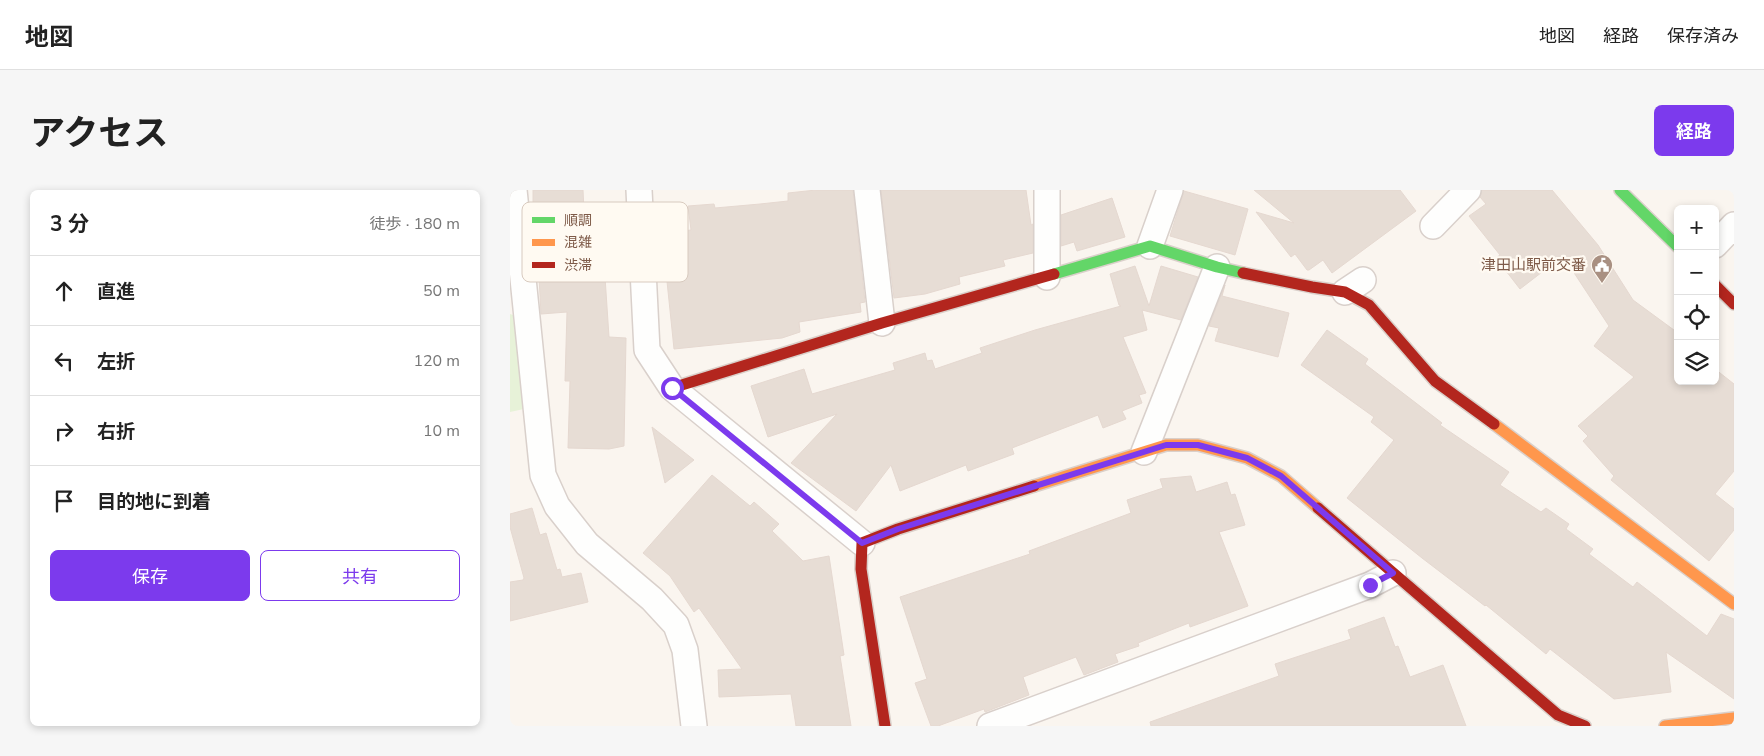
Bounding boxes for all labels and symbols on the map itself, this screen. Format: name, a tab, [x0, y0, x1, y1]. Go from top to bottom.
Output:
legend	[522, 202, 688, 282]
text: 順調	[564, 211, 592, 230]
text: 混雑	[564, 233, 592, 252]
public building icon: 津田山駅前交番	[1590, 253, 1614, 284]
place label: 津田山駅前交番	[1481, 255, 1586, 275]
text: 渋滞	[564, 256, 592, 275]
route start	[661, 377, 684, 400]
route end	[1359, 574, 1382, 597]

